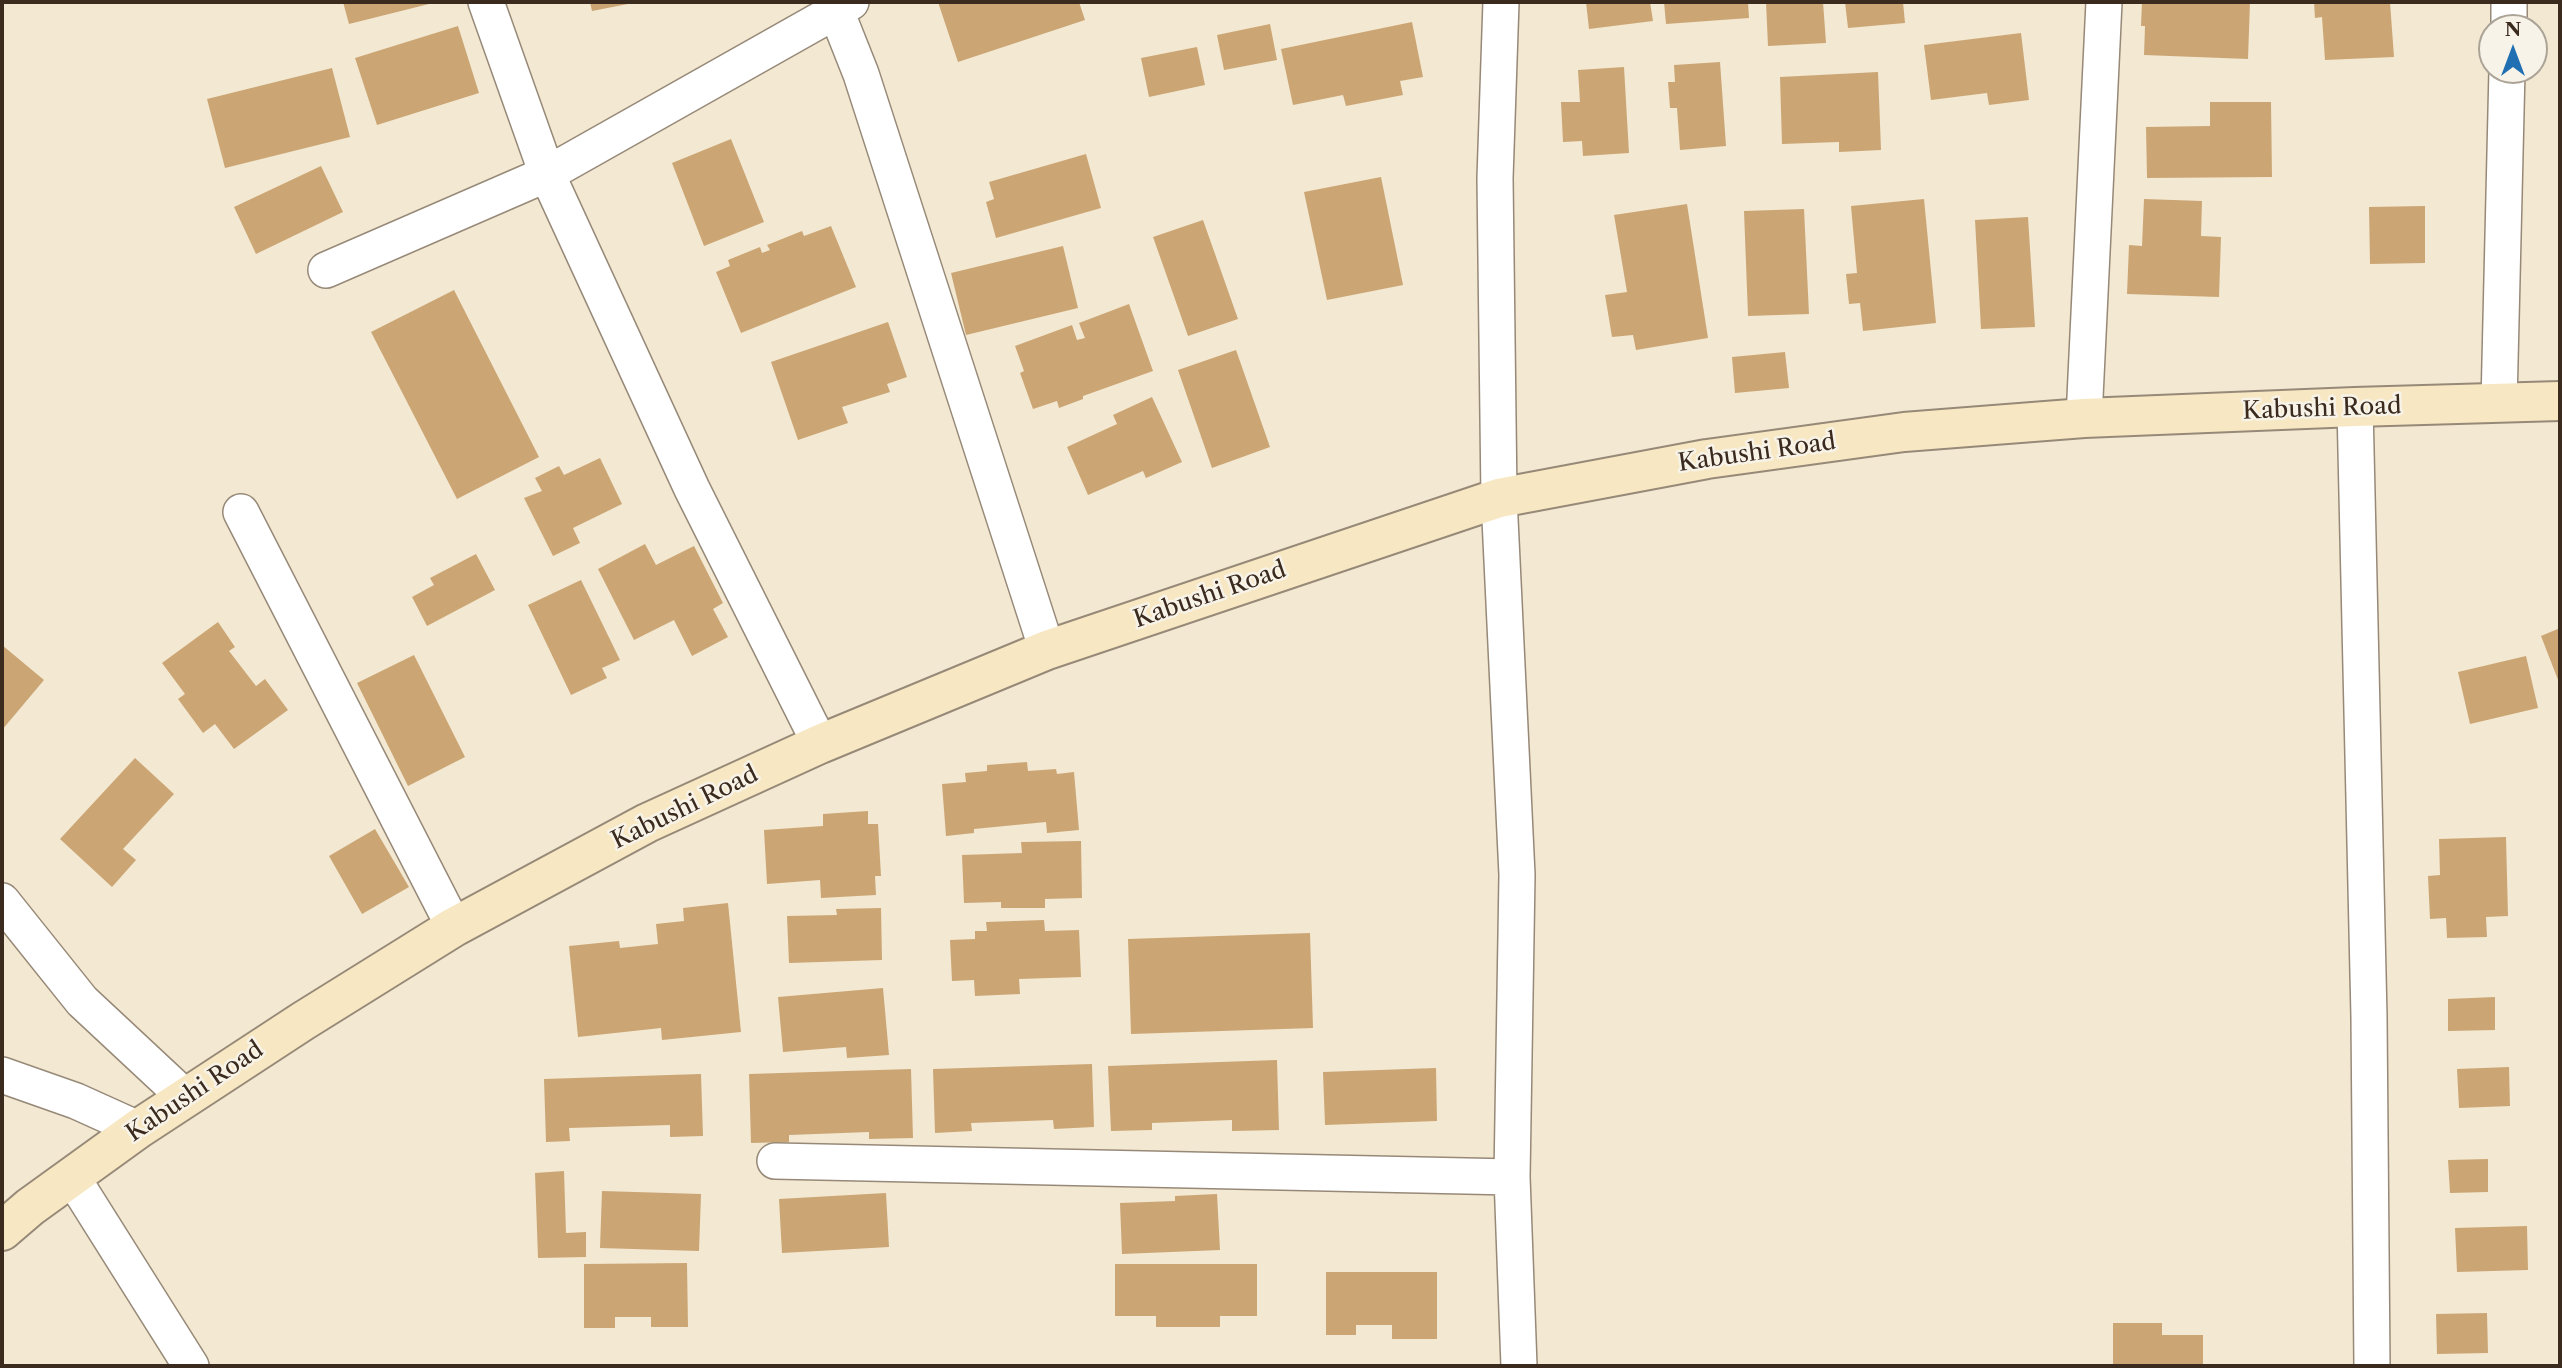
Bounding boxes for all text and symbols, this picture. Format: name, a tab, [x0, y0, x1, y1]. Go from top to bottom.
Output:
north arrow	[2478, 14, 2548, 84]
text: N	[2505, 18, 2521, 41]
street label: Kabushi Road	[2242, 392, 2402, 426]
street label: Kabushi Road	[1676, 428, 1838, 478]
street label: Kabushi Road	[1130, 555, 1290, 635]
street label: Kabushi Road	[607, 760, 763, 856]
street label: Kabushi Road	[121, 1036, 269, 1148]

